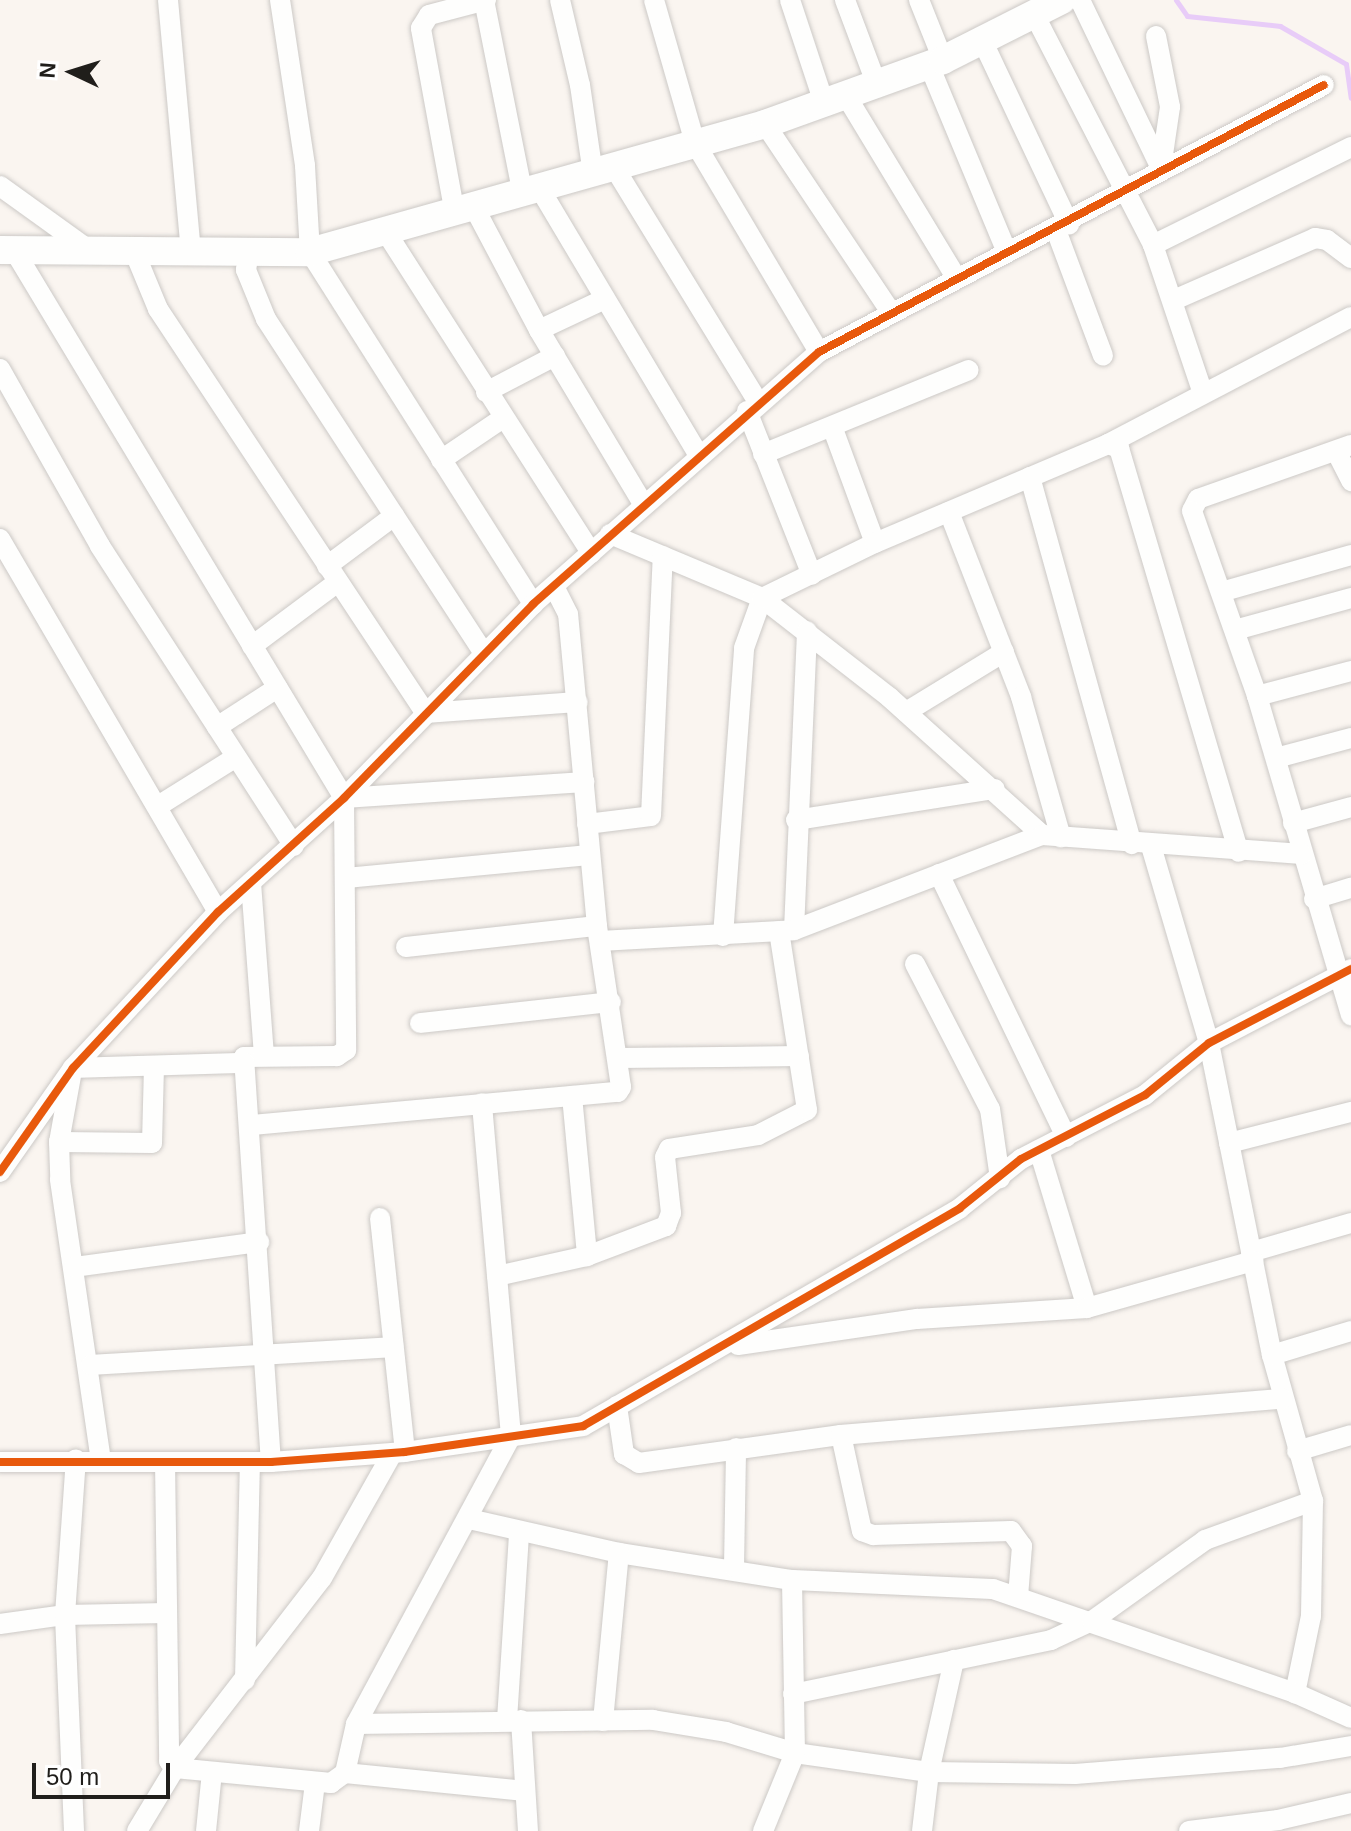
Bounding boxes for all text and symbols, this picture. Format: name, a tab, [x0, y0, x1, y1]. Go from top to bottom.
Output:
north arrow	[32, 32, 112, 112]
text: N	[35, 62, 61, 79]
scale bar	[36, 1747, 174, 1797]
text: 50 m	[46, 1763, 99, 1790]

